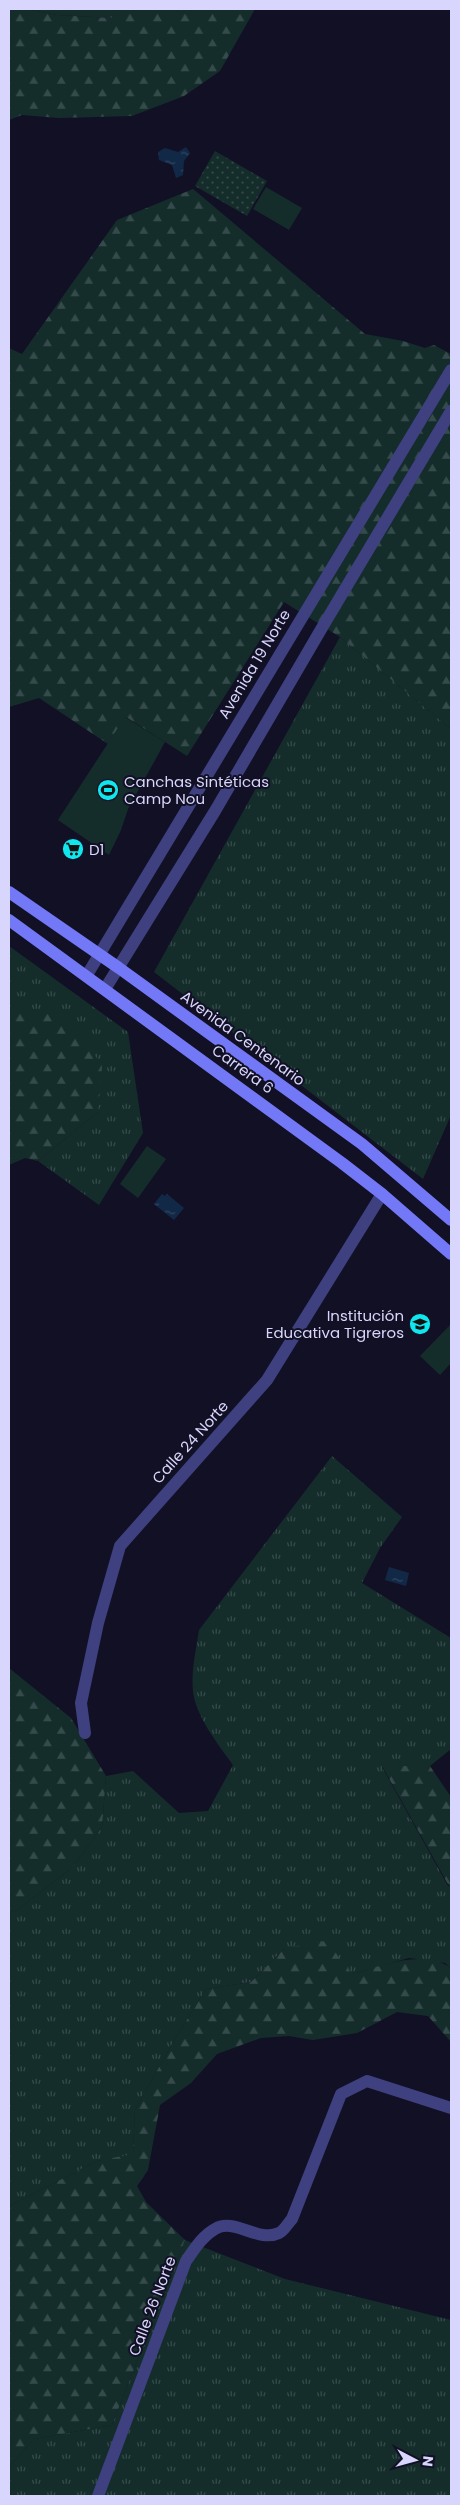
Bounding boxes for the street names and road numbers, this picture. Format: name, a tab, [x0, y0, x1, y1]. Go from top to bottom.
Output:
street label: Avenida 19 Norte	[213, 605, 295, 723]
street label: Avenida Centenario	[176, 986, 310, 1090]
street label: Carrera 6	[208, 1039, 278, 1099]
street label: Calle 24 Norte	[147, 1396, 233, 1488]
street label: Calle 26 Norte	[123, 2253, 181, 2359]

